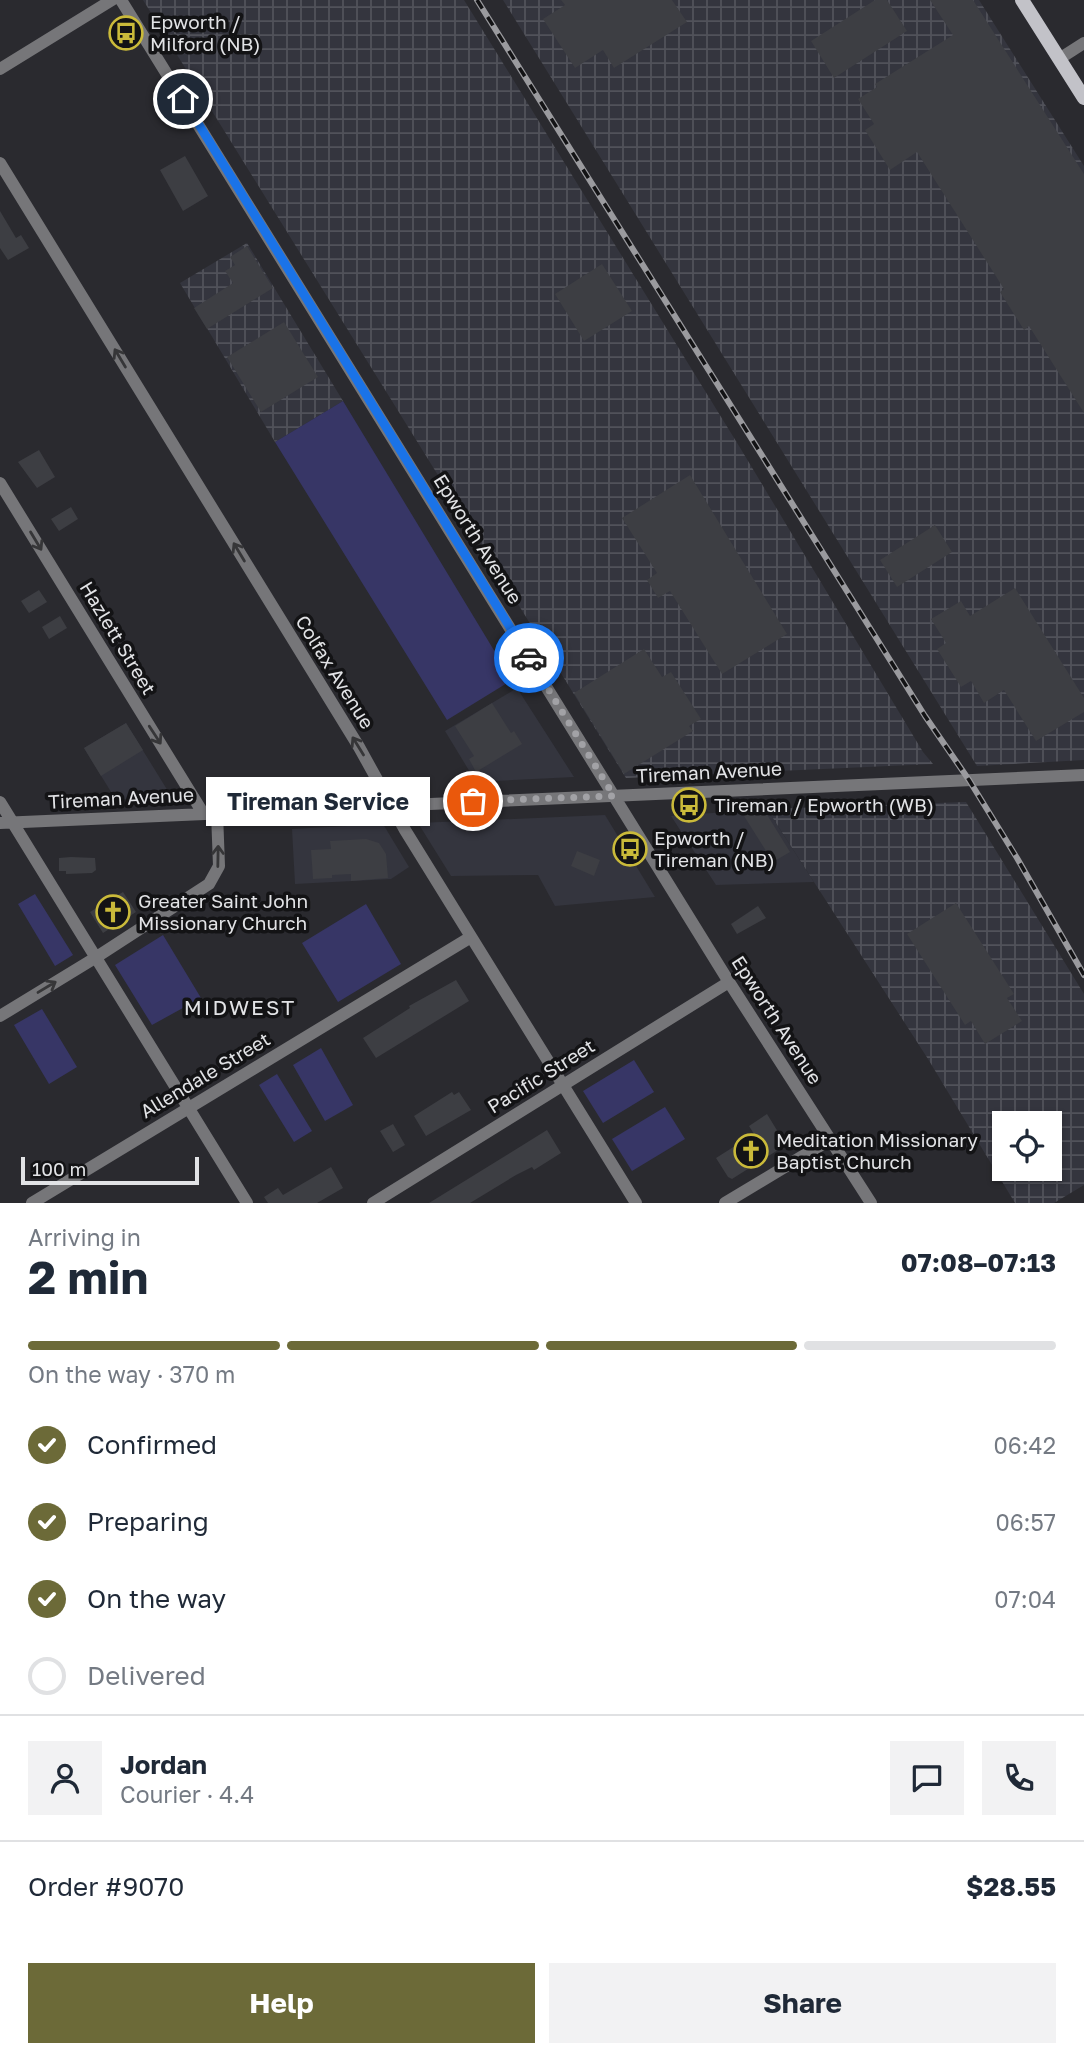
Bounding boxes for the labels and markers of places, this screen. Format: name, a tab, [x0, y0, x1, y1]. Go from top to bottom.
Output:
place label: Epworth / Milford (NB)	[150, 10, 261, 55]
bus stop icon: Epworth / Milford (NB)	[107, 14, 145, 52]
pin	[153, 69, 213, 129]
pin	[443, 771, 503, 831]
callout: Tireman Service	[207, 776, 431, 826]
bus stop icon: Tireman / Epworth (WB)	[670, 786, 708, 824]
place label: Tireman / Epworth (WB)	[714, 793, 934, 816]
place label: Epworth / Tireman (NB)	[654, 826, 775, 871]
bus stop icon: Epworth / Tireman (NB)	[611, 830, 649, 868]
place label: Greater Saint John Missionary Church	[138, 889, 308, 934]
church icon: Greater Saint John Missionary Church	[94, 893, 132, 931]
place label: Meditation Missionary Baptist Church	[776, 1128, 978, 1173]
church icon: Meditation Missionary Baptist Church	[732, 1132, 770, 1170]

